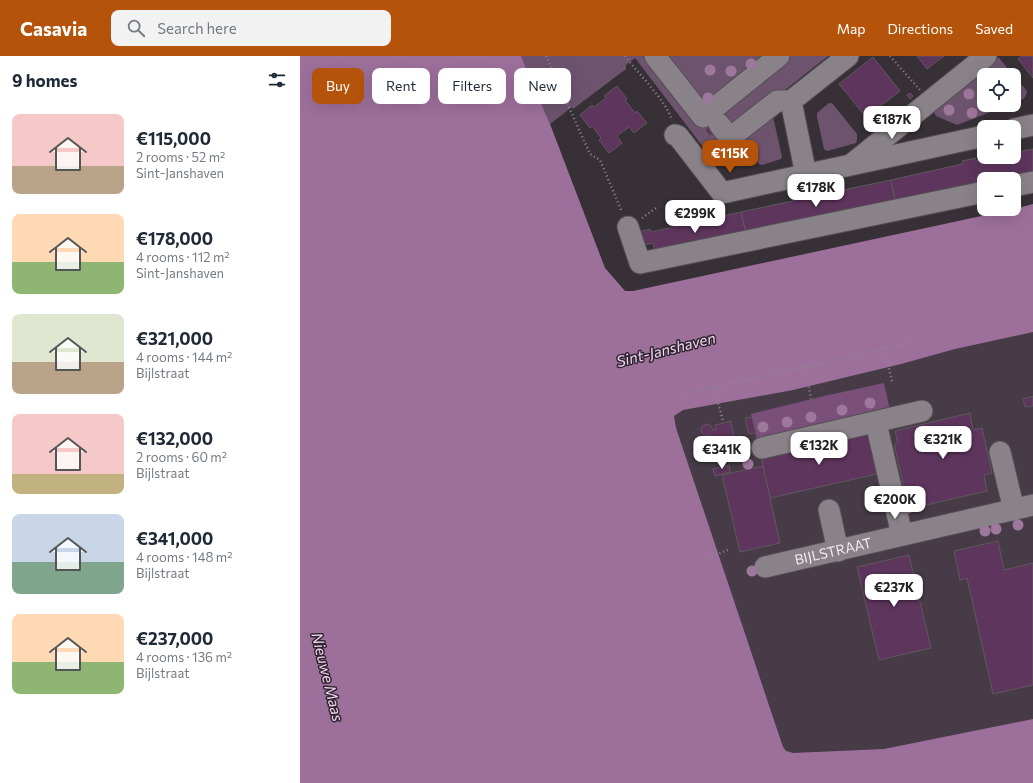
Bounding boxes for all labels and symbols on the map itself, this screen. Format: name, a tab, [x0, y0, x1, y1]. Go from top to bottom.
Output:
pin: €187K	[864, 106, 920, 140]
pin: €115K	[702, 140, 758, 174]
pin: €178K	[788, 174, 844, 208]
pin: €299K	[667, 200, 723, 234]
water label: Sint-Janshaven	[614, 328, 717, 370]
pin: €321K	[915, 426, 971, 460]
pin: €132K	[791, 432, 847, 466]
pin: €341K	[694, 436, 750, 470]
pin: €200K	[867, 486, 923, 520]
street label: BIJLSTRAAT	[793, 534, 873, 568]
pin: €237K	[866, 574, 922, 608]
water label: Nieuwe Maas	[308, 631, 348, 723]

